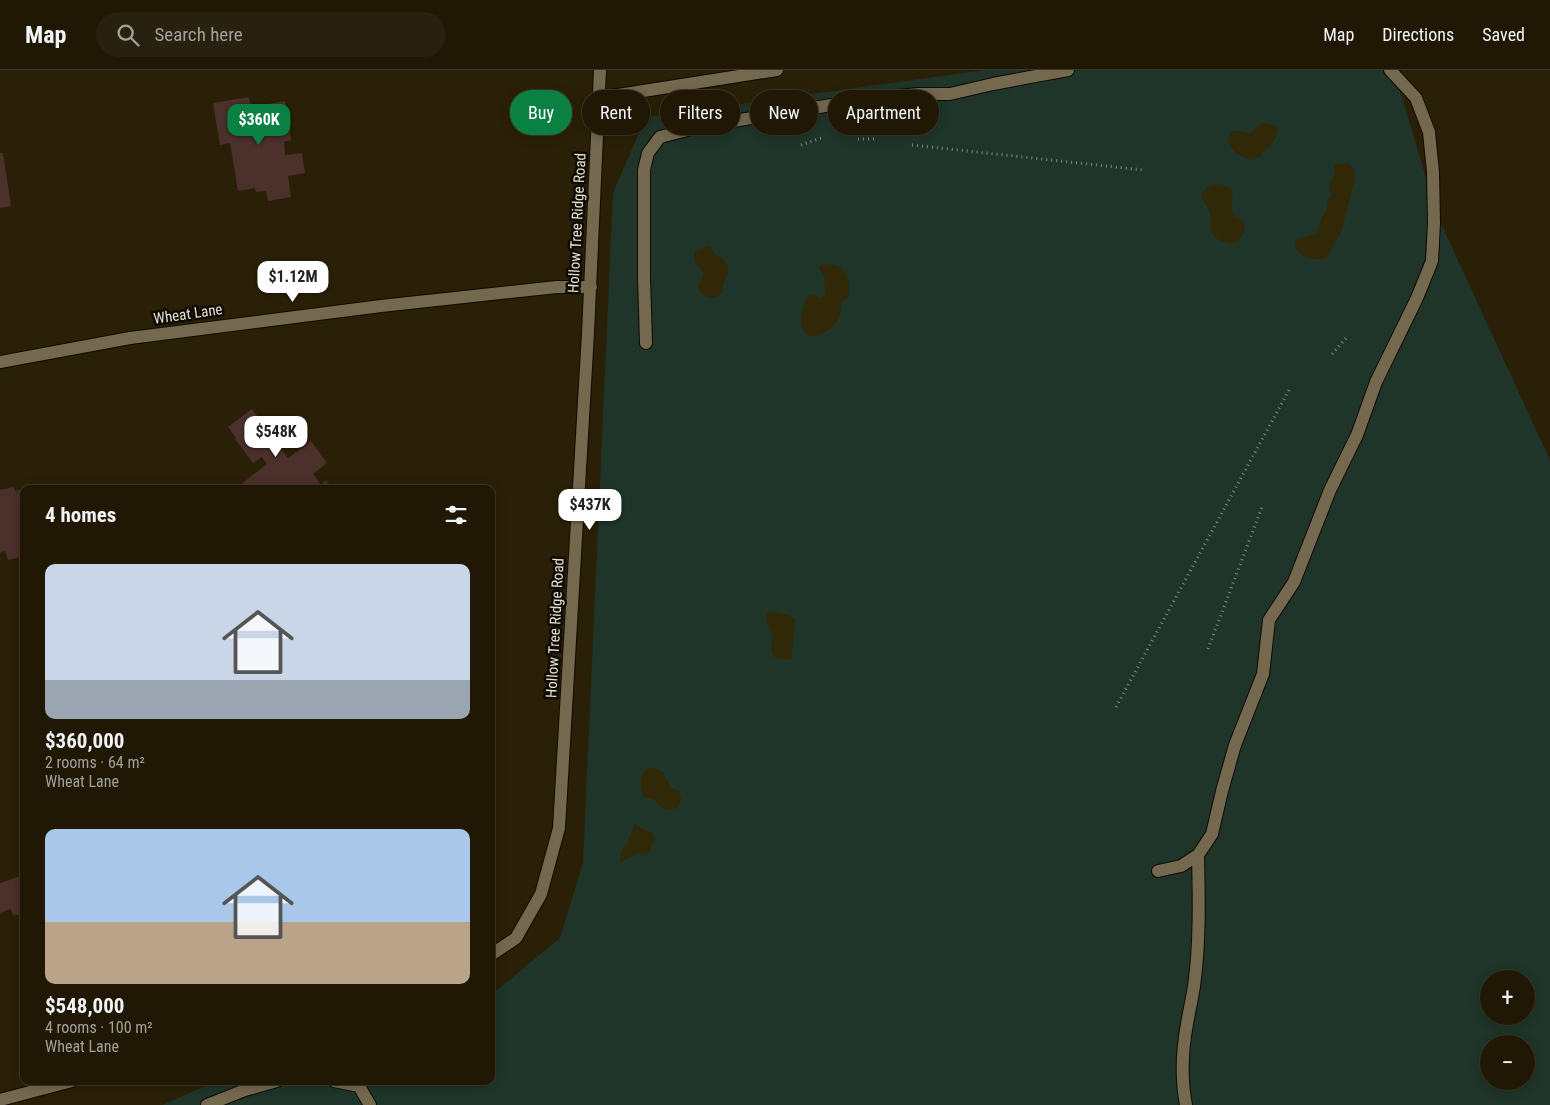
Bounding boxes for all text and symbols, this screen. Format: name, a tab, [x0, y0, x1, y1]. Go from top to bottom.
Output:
search box	[96, 12, 446, 57]
text: Map	[25, 21, 66, 49]
icon: search	[114, 21, 142, 49]
text: Search here	[154, 23, 243, 46]
text: Map	[1323, 24, 1354, 45]
text: Directions	[1382, 24, 1454, 45]
text: Saved	[1482, 24, 1525, 45]
chip: Buy	[510, 90, 572, 135]
chip: Rent	[582, 90, 650, 135]
chip: Filters	[660, 90, 740, 135]
chip: New	[750, 90, 818, 135]
chip: Apartment	[828, 90, 939, 135]
pin: $360K	[224, 104, 294, 146]
text: $360K	[238, 110, 280, 129]
street label: Hollow Tree Ridge Road	[564, 153, 590, 293]
pin: $1.12M	[252, 260, 334, 303]
text: $1.12M	[268, 267, 318, 286]
street label: Wheat Lane	[152, 300, 224, 328]
pin: $548K	[241, 416, 311, 458]
text: $548K	[255, 422, 297, 441]
pin: $437K	[555, 488, 625, 531]
text: $437K	[569, 495, 611, 514]
icon: filters	[442, 501, 470, 529]
text: 4 homes	[45, 503, 116, 527]
street label: Hollow Tree Ridge Road	[542, 558, 568, 698]
icon: home	[213, 597, 303, 687]
text: $360,000	[45, 729, 124, 753]
text: 2 rooms · 64 m²	[45, 753, 145, 772]
text: Wheat Lane	[45, 772, 119, 791]
icon: home	[213, 862, 303, 952]
map controls	[1480, 970, 1535, 1090]
button: +	[1480, 970, 1535, 1025]
text: $548,000	[45, 994, 124, 1018]
text: 4 rooms · 100 m²	[45, 1018, 153, 1037]
button: −	[1480, 1035, 1535, 1090]
text: Wheat Lane	[45, 1037, 119, 1056]

